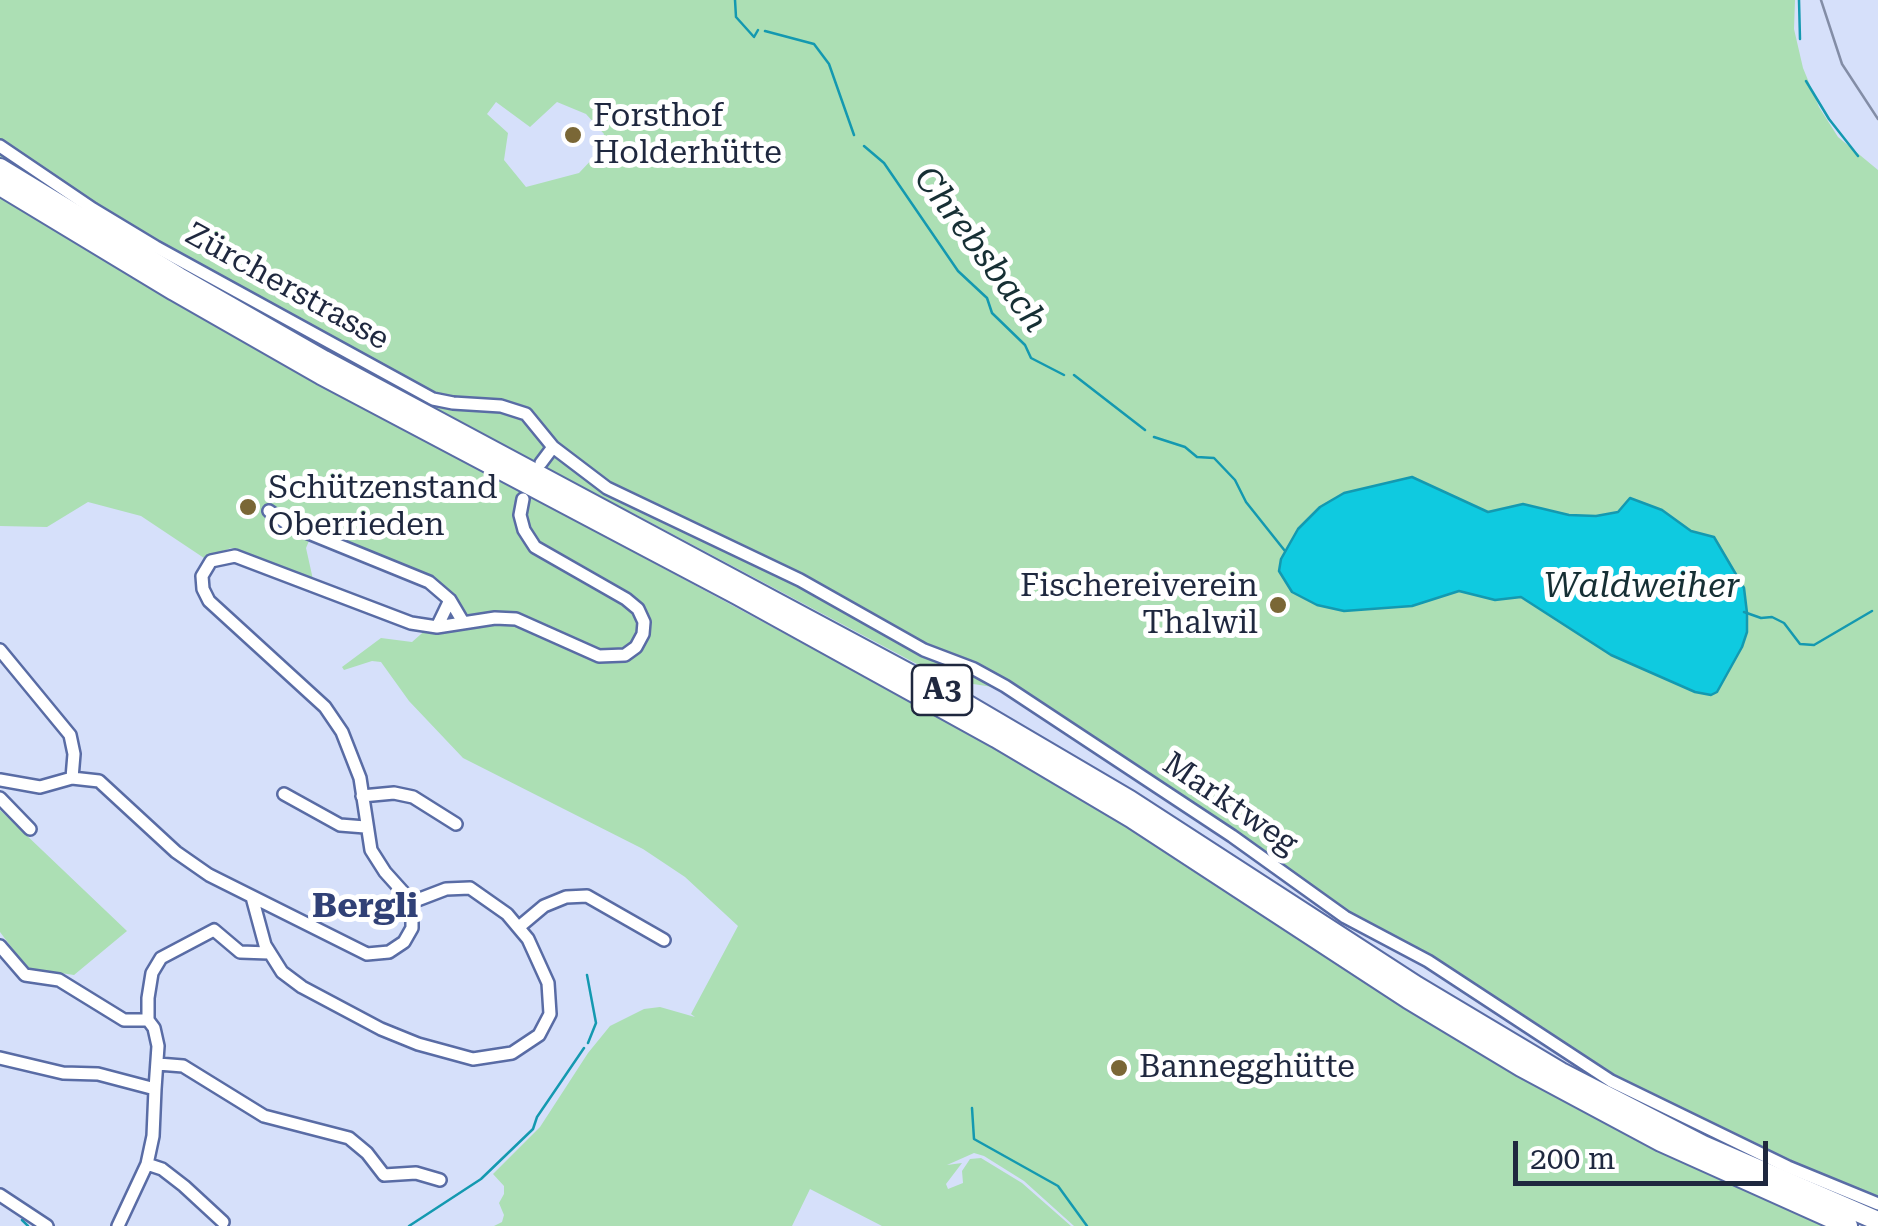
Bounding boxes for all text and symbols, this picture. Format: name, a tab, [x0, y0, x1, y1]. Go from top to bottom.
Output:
place label: Forsthof Holderhütte	[593, 98, 782, 173]
marker: Forsthof Holderhütte	[562, 124, 584, 146]
water label: Chrebsbach	[904, 159, 1056, 341]
street label: Zürcherstrasse	[178, 215, 396, 359]
place label: Schützenstand Oberrieden	[268, 470, 498, 545]
marker: Schützenstand Oberrieden	[237, 496, 259, 518]
water label: Waldweiher	[1543, 566, 1741, 608]
place label: Fischereiverein Thalwil	[1020, 568, 1258, 643]
marker: Fischereiverein Thalwil	[1267, 594, 1289, 616]
road number: A3	[912, 665, 972, 715]
street label: Marktweg	[1155, 745, 1305, 863]
district label: Bergli	[312, 886, 418, 928]
place label: Bannegghütte	[1139, 1049, 1355, 1087]
marker: Bannegghütte	[1108, 1057, 1130, 1079]
scale bar	[1518, 1121, 1773, 1183]
text: 200 m	[1530, 1141, 1615, 1176]

